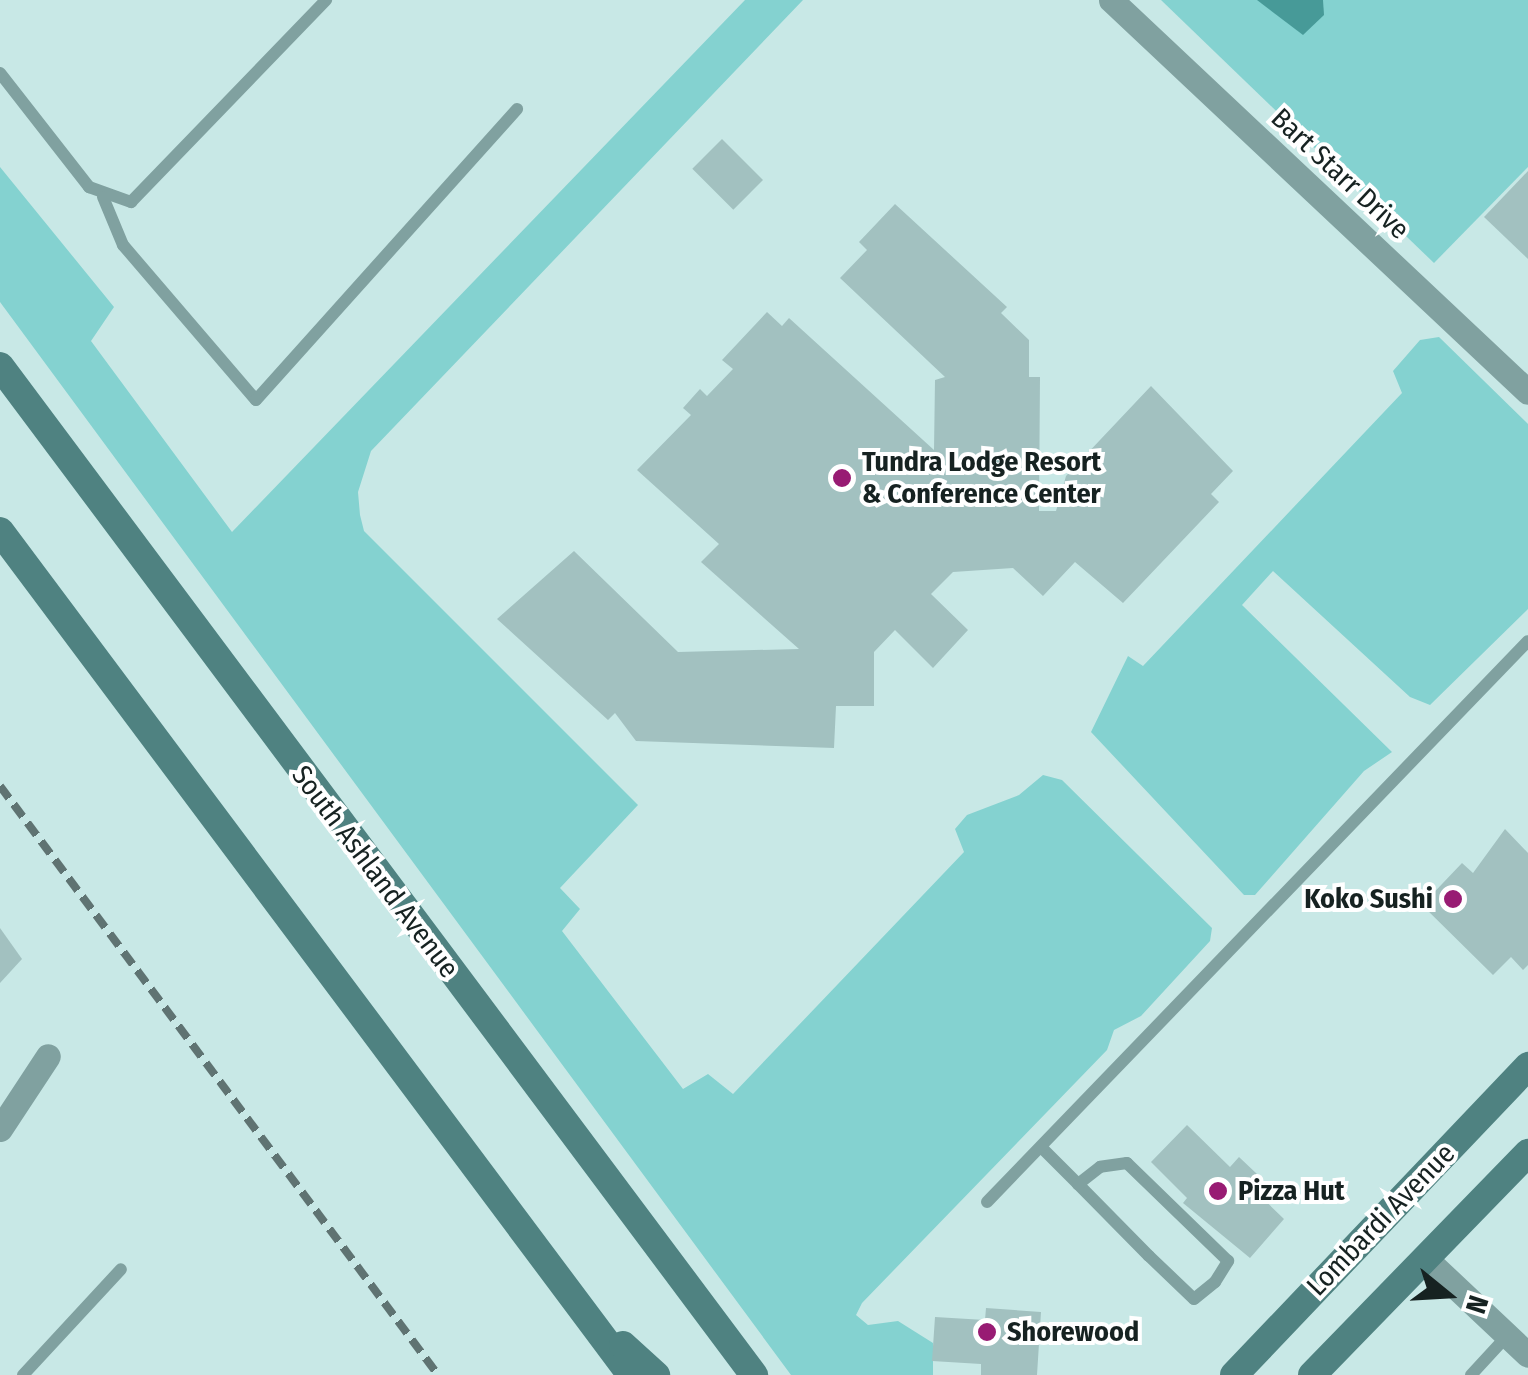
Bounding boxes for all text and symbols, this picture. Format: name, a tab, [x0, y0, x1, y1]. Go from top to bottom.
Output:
street label: Bart Starr Drive	[1264, 102, 1416, 246]
place label: Tundra Lodge Resort & Conference Center	[862, 445, 1101, 511]
marker: Tundra Lodge Resort & Conference Center	[831, 467, 853, 489]
street label: South Ashland Avenue	[284, 759, 466, 985]
place label: Koko Sushi	[1304, 882, 1433, 916]
marker: Koko Sushi	[1442, 888, 1464, 910]
street label: Lombardi Avenue	[1300, 1137, 1462, 1303]
place label: Pizza Hut	[1238, 1174, 1345, 1208]
marker: Pizza Hut	[1207, 1180, 1229, 1202]
north arrow	[1398, 1245, 1498, 1345]
text: N	[1459, 1291, 1495, 1318]
place label: Shorewood	[1007, 1315, 1139, 1349]
marker: Shorewood	[976, 1321, 998, 1343]

